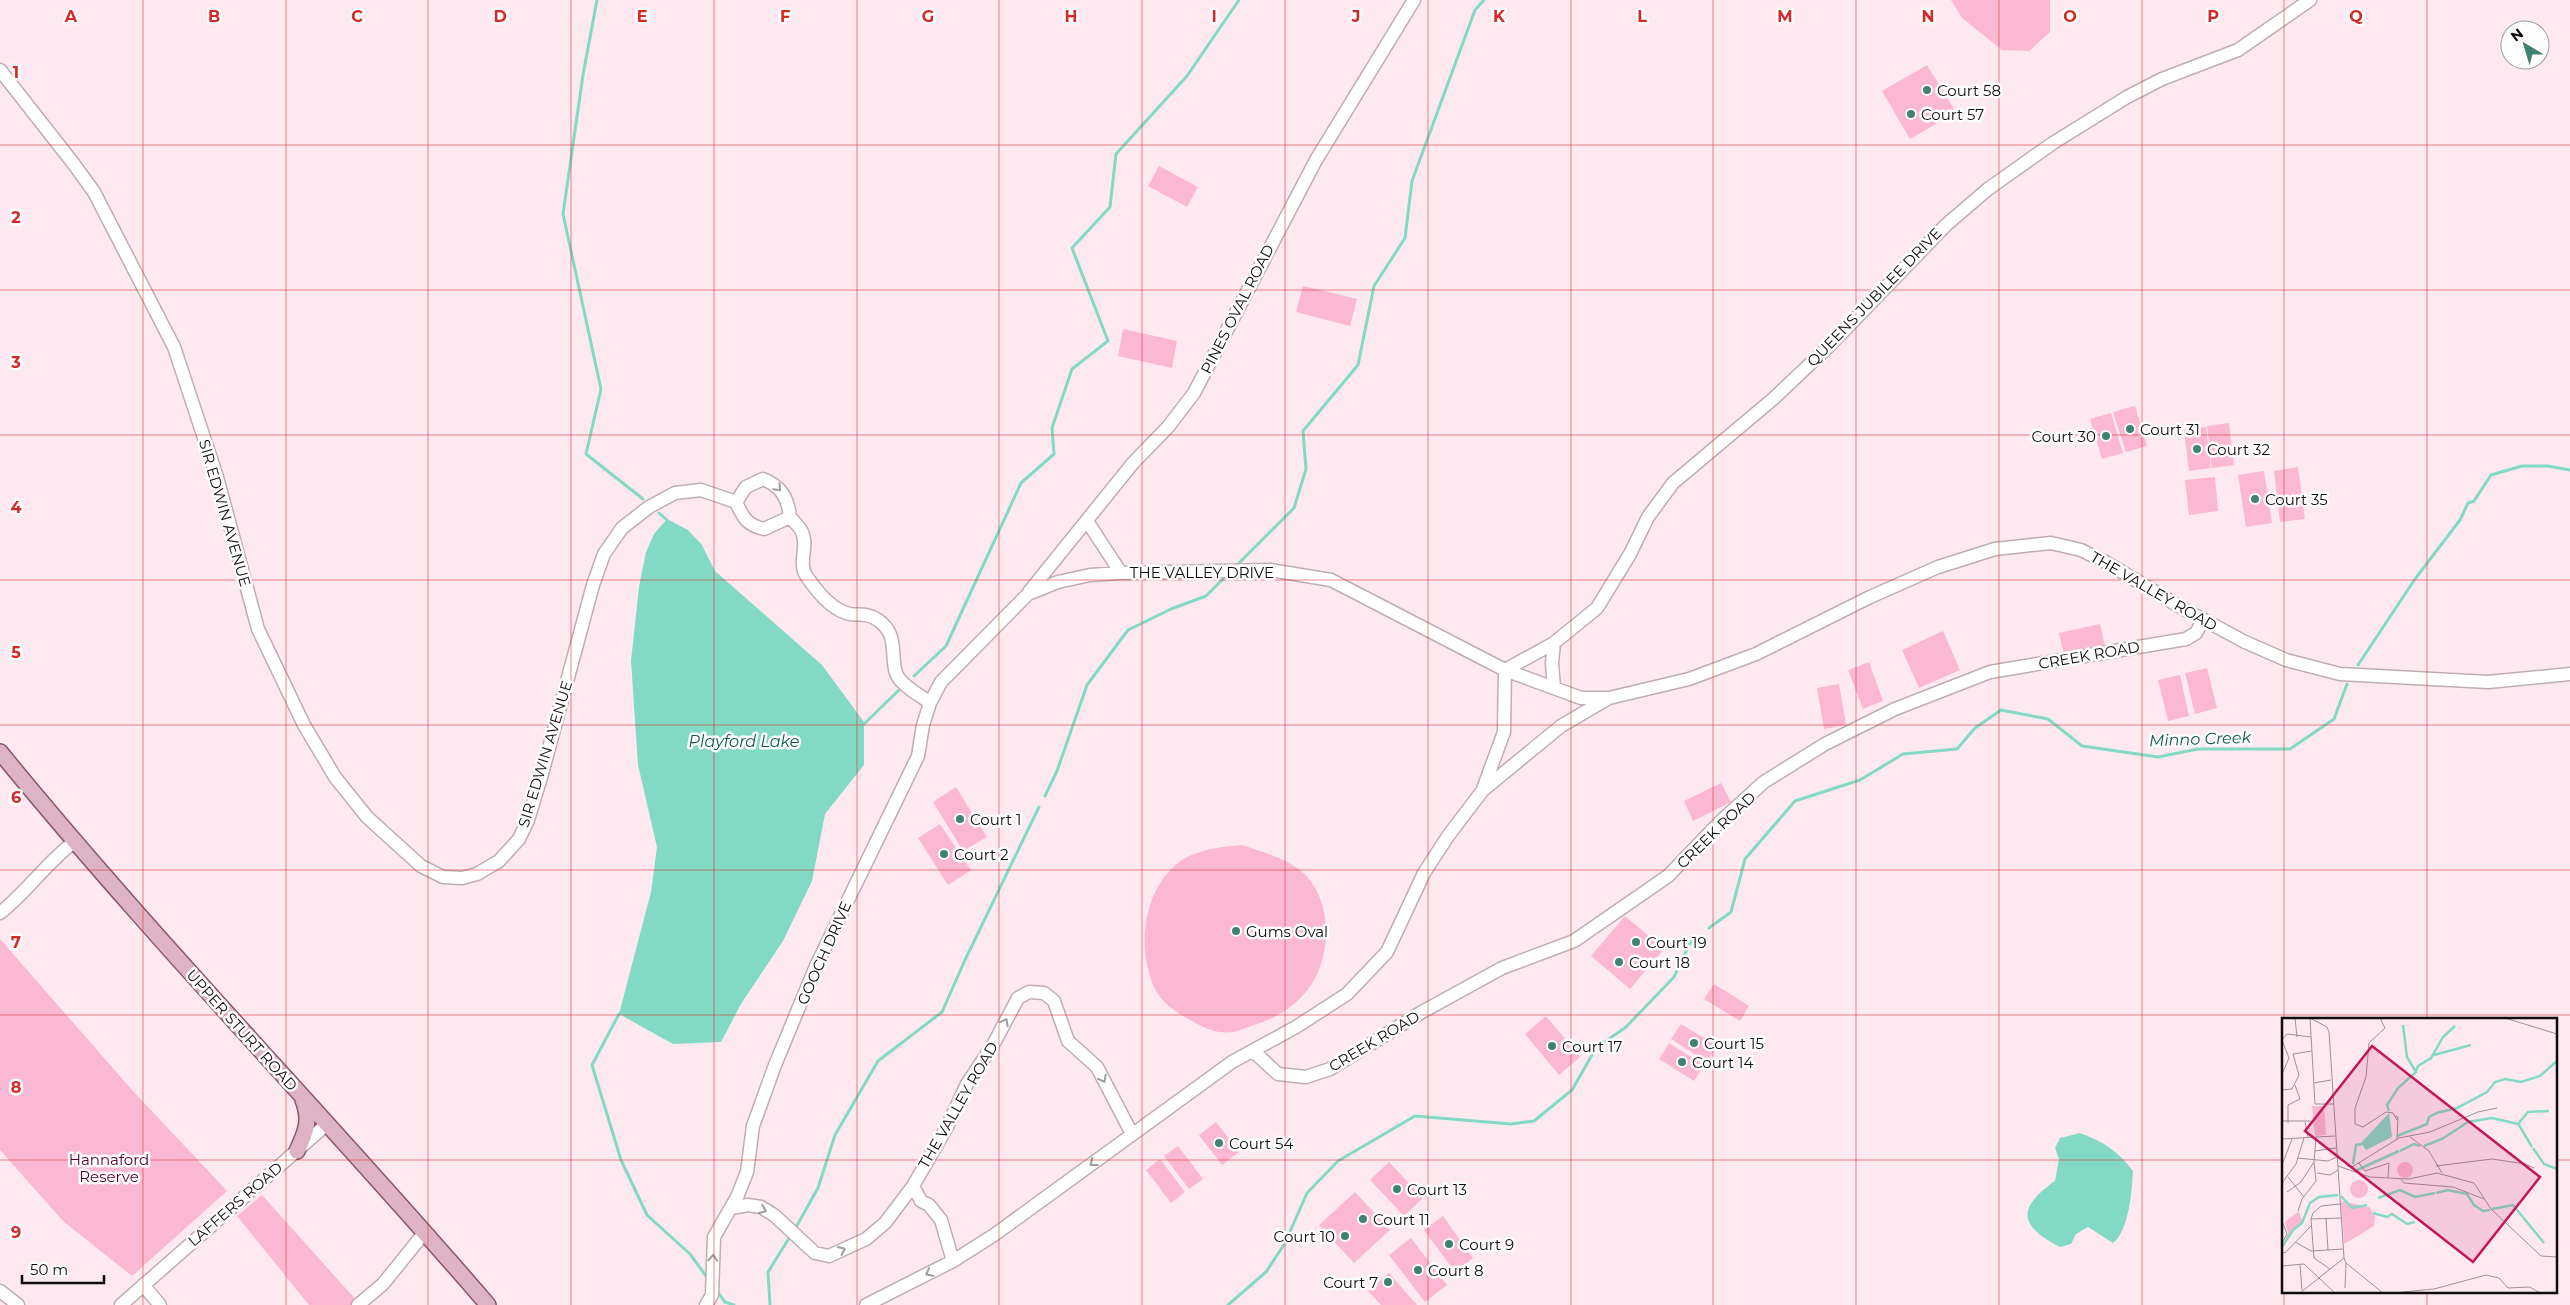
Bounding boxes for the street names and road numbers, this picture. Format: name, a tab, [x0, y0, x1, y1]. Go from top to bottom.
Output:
street label: QUEENS JUBILEE DRIVE	[1803, 224, 1945, 370]
street label: PINES OVAL ROAD	[1196, 241, 1278, 377]
street label: SIR EDWIN AVENUE	[195, 437, 255, 589]
street label: THE VALLEY ROAD	[2087, 547, 2221, 635]
street label: THE VALLEY DRIVE	[1130, 563, 1274, 582]
street label: CREEK ROAD	[2037, 637, 2141, 673]
street label: SIR EDWIN AVENUE	[514, 678, 576, 830]
street label: CREEK ROAD	[1673, 788, 1759, 872]
street label: GOOCH DRIVE	[793, 898, 855, 1008]
street label: UPPER STURT ROAD	[182, 965, 302, 1095]
street label: CREEK ROAD	[1325, 1006, 1423, 1076]
street label: THE VALLEY ROAD	[914, 1038, 1002, 1172]
street label: LAFFERS ROAD	[184, 1158, 286, 1250]

